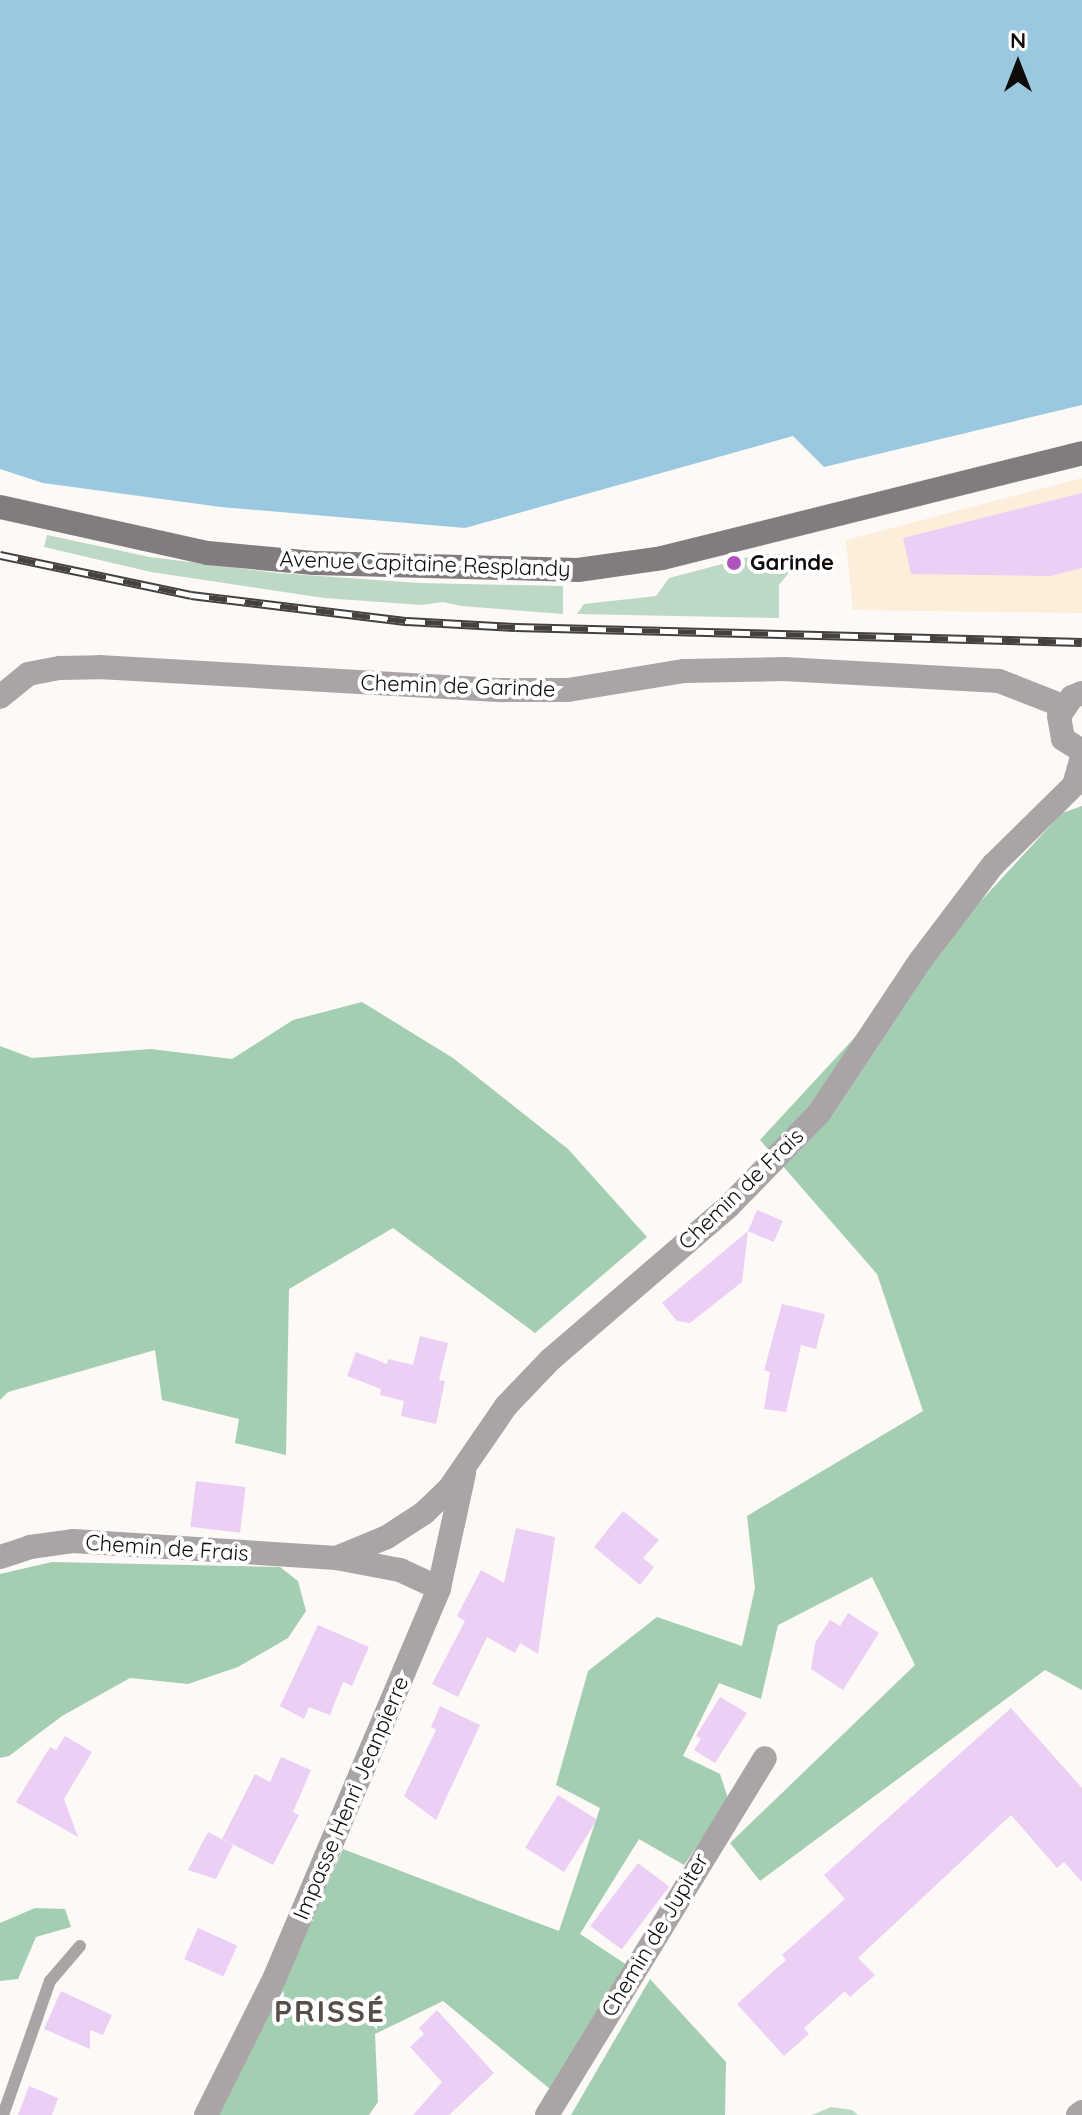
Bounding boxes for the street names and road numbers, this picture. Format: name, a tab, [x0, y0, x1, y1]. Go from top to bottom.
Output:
street label: Avenue Capitaine Resplandy	[279, 546, 571, 582]
street label: Chemin de Garinde	[360, 669, 556, 703]
street label: Chemin de Frais	[673, 1123, 809, 1255]
street label: Chemin de Frais	[85, 1529, 249, 1567]
street label: Impasse Henri Jeanpierre	[288, 1672, 414, 1924]
street label: Chemin de Jupiter	[596, 1849, 714, 2021]

